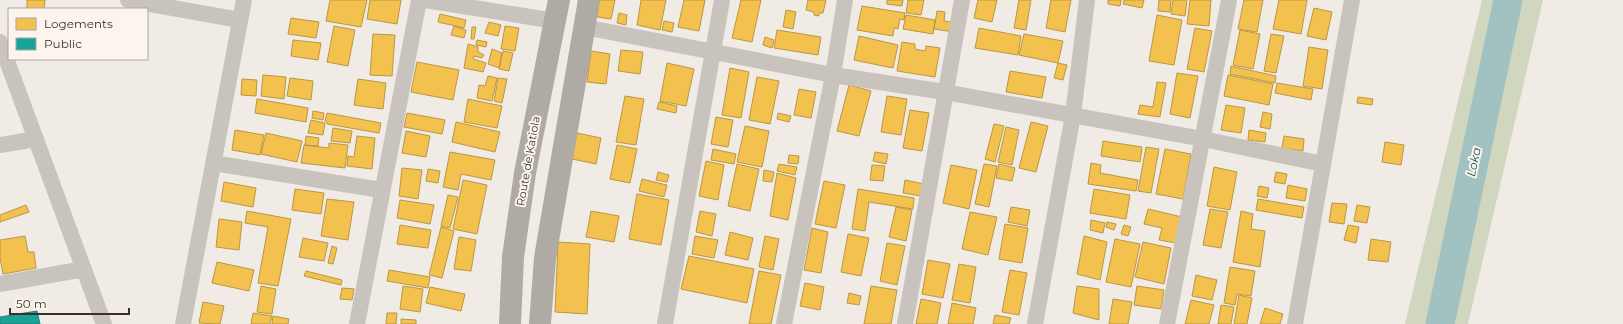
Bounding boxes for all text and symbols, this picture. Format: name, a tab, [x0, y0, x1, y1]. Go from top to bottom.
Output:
legend	[8, 8, 148, 60]
text: Logements	[44, 16, 113, 31]
text: Public	[44, 36, 82, 51]
street label: Route de Katiola	[513, 115, 543, 207]
water label: Loka	[1463, 146, 1484, 178]
scale bar	[10, 290, 129, 316]
text: 50 m	[16, 296, 47, 311]

